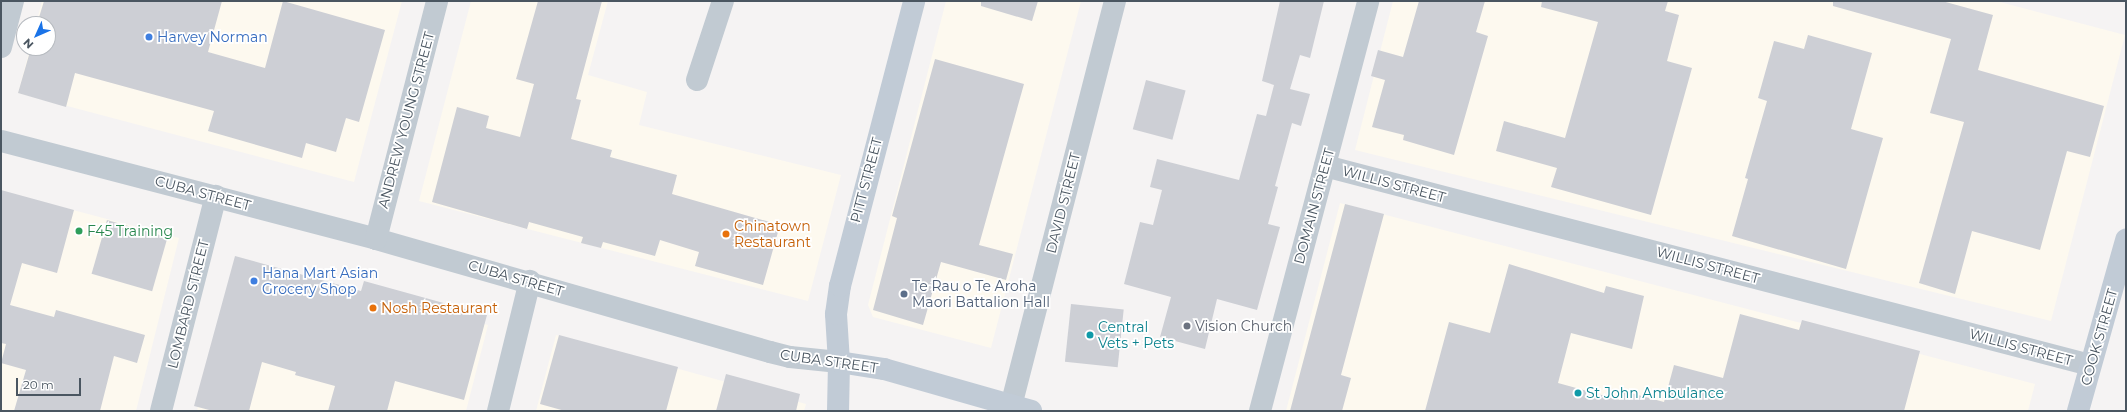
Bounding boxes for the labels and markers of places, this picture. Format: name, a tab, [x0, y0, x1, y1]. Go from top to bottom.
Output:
place label: Harvey Norman	[157, 29, 268, 45]
marker: Harvey Norman	[144, 32, 154, 42]
place label: Chinatown Restaurant	[734, 218, 811, 250]
place label: F45 Training	[87, 223, 173, 239]
marker: F45 Training	[74, 226, 84, 236]
marker: Chinatown Restaurant	[721, 229, 731, 239]
place label: Hana Mart Asian Grocery Shop	[262, 265, 378, 298]
marker: Hana Mart Asian Grocery Shop	[249, 276, 259, 286]
place label: Te Rau o Te Aroha Maori Battalion Hall	[912, 278, 1050, 310]
marker: Te Rau o Te Aroha Maori Battalion Hall	[899, 289, 909, 299]
place label: Nosh Restaurant	[381, 300, 498, 316]
marker: Nosh Restaurant	[368, 303, 378, 313]
place label: Vision Church	[1195, 318, 1292, 334]
place label: Central Vets + Pets	[1098, 319, 1174, 352]
marker: Vision Church	[1182, 321, 1192, 331]
marker: Central Vets + Pets	[1085, 330, 1095, 340]
place label: St John Ambulance	[1586, 385, 1724, 401]
marker: St John Ambulance	[1573, 388, 1583, 398]

